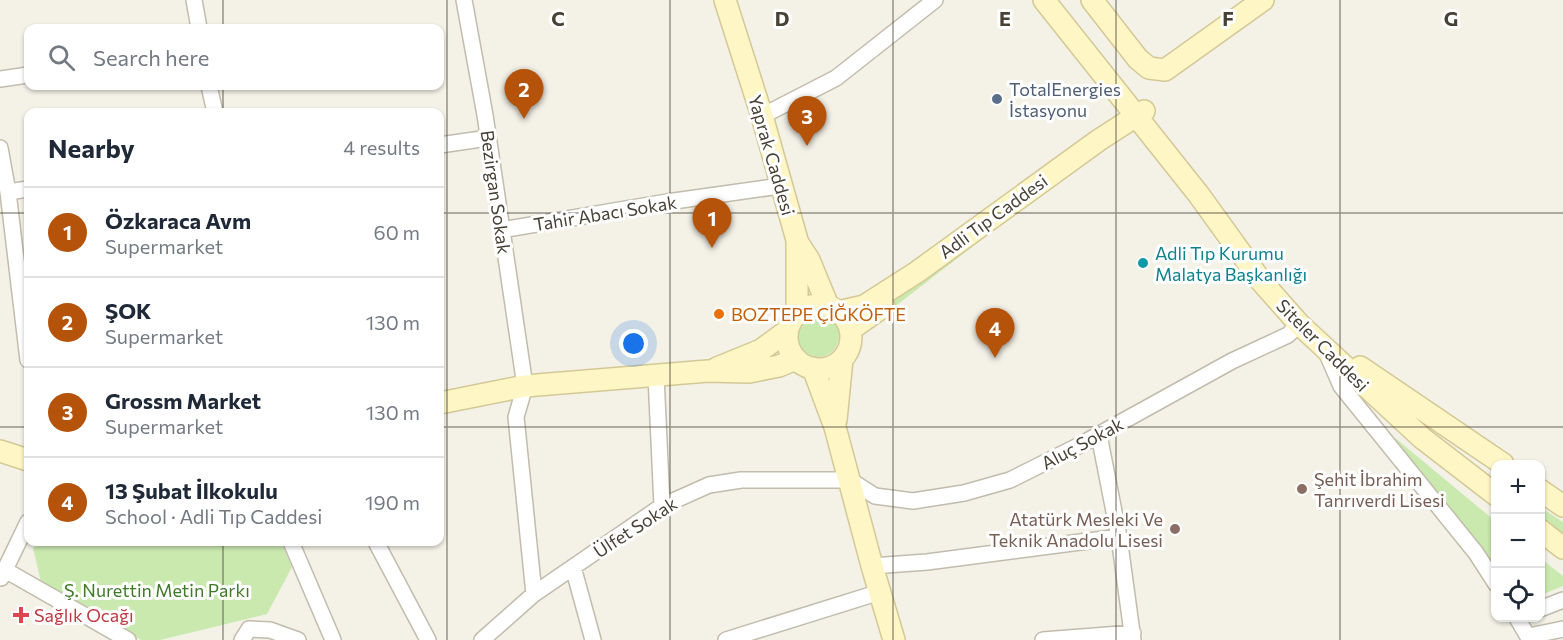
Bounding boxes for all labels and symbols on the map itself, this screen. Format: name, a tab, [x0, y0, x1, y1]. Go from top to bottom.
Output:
text: C	[551, 6, 565, 30]
text: D	[775, 6, 789, 30]
text: E	[999, 6, 1011, 30]
text: F	[1222, 6, 1234, 30]
text: G	[1444, 6, 1458, 30]
pin: 2	[504, 70, 544, 119]
place label: TotalEnergies İstasyonu	[1009, 78, 1121, 121]
street label: Yaprak Caddesi	[744, 92, 800, 218]
marker: TotalEnergies İstasyonu	[990, 92, 1004, 106]
pin: 3	[788, 96, 826, 146]
street label: Bezirgan Sokak	[476, 129, 516, 256]
street label: Adli Tıp Caddesi	[934, 169, 1052, 263]
street label: Tahir Abacı Sokak	[532, 191, 678, 235]
pin: 1	[692, 198, 732, 248]
place label: Adli Tıp Kurumu Malatya Başkanlığı	[1155, 242, 1307, 285]
marker: Adli Tıp Kurumu Malatya Başkanlığı	[1136, 256, 1150, 270]
street label: Siteler Caddesi	[1272, 294, 1374, 396]
place label: BOZTEPE ÇİĞKÖFTE	[731, 303, 906, 325]
marker: BOZTEPE ÇİĞKÖFTE	[712, 307, 726, 321]
pin: 4	[976, 308, 1014, 358]
your location	[619, 329, 648, 358]
street label: Aluç Sokak	[1037, 412, 1127, 474]
place label: Şehit İbrahim Tanrıverdi Lisesi	[1314, 468, 1445, 511]
marker: Şehit İbrahim Tanrıverdi Lisesi	[1295, 482, 1309, 496]
street label: Ülfet Sokak	[589, 492, 681, 562]
place label: Atatürk Mesleki Ve Teknik Anadolu Lisesi	[989, 508, 1163, 551]
marker: Atatürk Mesleki Ve Teknik Anadolu Lisesi	[1168, 522, 1182, 536]
park label: Ş. Nurettin Metin Parkı	[64, 579, 250, 601]
place label: Sağlık Ocağı	[34, 604, 134, 626]
marker: Sağlık Ocağı	[12, 606, 30, 624]

